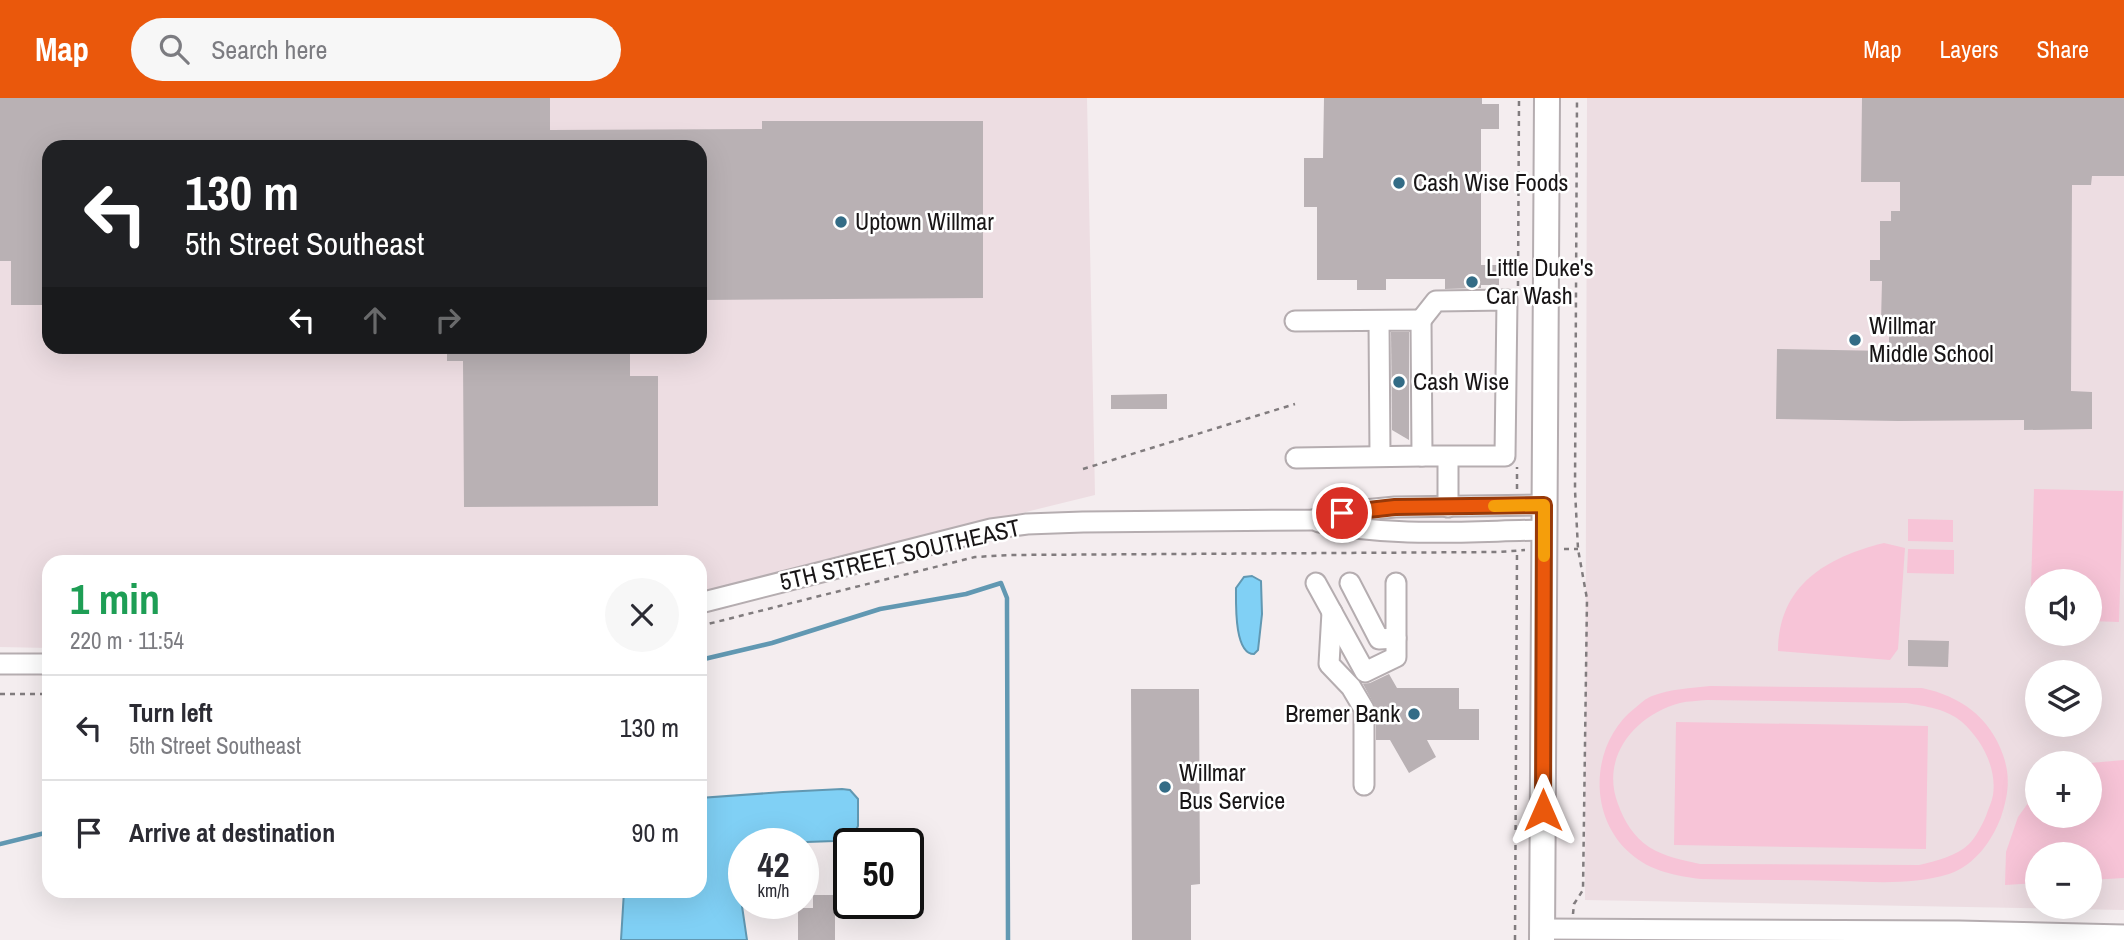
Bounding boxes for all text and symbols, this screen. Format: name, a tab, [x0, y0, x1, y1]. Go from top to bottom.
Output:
search box	[131, 18, 621, 81]
text: Map	[35, 27, 89, 71]
icon: search	[155, 30, 193, 68]
text: Search here	[211, 32, 327, 67]
text: Map	[1863, 33, 1901, 65]
text: Layers	[1939, 33, 1998, 65]
text: Share	[2036, 33, 2089, 65]
text: 130 m	[185, 159, 299, 225]
place label: Cash Wise Foods	[1413, 166, 1568, 198]
icon: left	[70, 168, 161, 259]
marker: Cash Wise Foods	[1391, 175, 1407, 191]
place label: Uptown Willmar	[855, 205, 994, 237]
marker: Uptown Willmar	[833, 214, 849, 230]
text: 5th Street Southeast	[185, 222, 424, 265]
place label: Little Duke's Car Wash	[1486, 251, 1594, 311]
marker: Little Duke's Car Wash	[1464, 274, 1480, 290]
icon: left	[283, 301, 321, 339]
icon: ahead	[356, 301, 394, 339]
icon: right	[429, 301, 467, 339]
place label: Willmar Middle School	[1869, 309, 1994, 369]
marker: Willmar Middle School	[1847, 332, 1863, 348]
place label: Cash Wise	[1413, 365, 1509, 397]
marker: Cash Wise	[1391, 374, 1407, 390]
pin	[1312, 483, 1372, 543]
icon: arrive	[1323, 494, 1361, 532]
street label: 5TH STREET SOUTHEAST	[776, 511, 1023, 597]
map controls	[2025, 569, 2102, 919]
button: sound	[2025, 569, 2102, 646]
text: 1 min	[70, 571, 160, 627]
button: close	[605, 578, 679, 652]
text: 220 m · 11:54	[70, 625, 184, 656]
button: layers	[2025, 660, 2102, 737]
text: Turn left	[129, 695, 213, 730]
place label: Bremer Bank	[1285, 697, 1400, 729]
marker: Bremer Bank	[1406, 706, 1422, 722]
icon: left	[70, 709, 108, 747]
text: 130 m	[620, 710, 679, 745]
text: 5th Street Southeast	[129, 730, 301, 761]
button: +	[2025, 751, 2102, 828]
place label: Willmar Bus Service	[1179, 756, 1285, 816]
position arrow	[1506, 773, 1580, 847]
marker: Willmar Bus Service	[1157, 779, 1173, 795]
icon: arrive	[70, 814, 108, 852]
text: Arrive at destination	[129, 815, 335, 850]
text: 90 m	[632, 815, 679, 850]
speed limit sign: 50	[833, 828, 924, 919]
text: 42	[758, 841, 789, 888]
button: −	[2025, 842, 2102, 919]
text: km/h	[758, 878, 790, 903]

